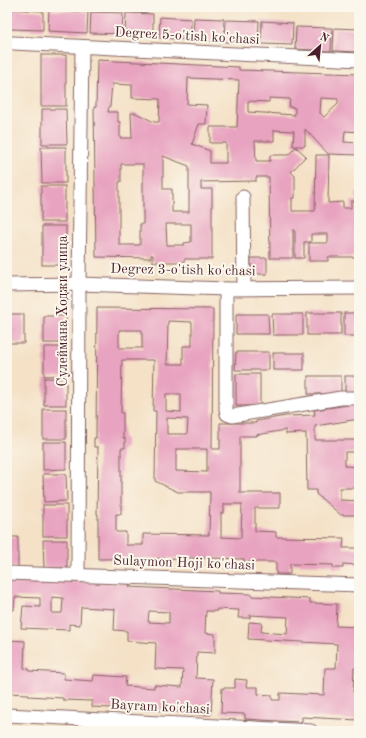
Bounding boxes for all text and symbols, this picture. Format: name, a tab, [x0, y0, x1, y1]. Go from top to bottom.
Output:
street label: Degrez 5-o'tish ko'chasi	[114, 25, 260, 47]
north arrow	[300, 26, 340, 66]
text: N	[318, 32, 331, 46]
street label: Сулеймана Ходжи улица	[56, 235, 70, 387]
street label: Degrez 3-o'tish ko'chasi	[110, 262, 256, 278]
street label: Sulaymon Hoji ko'chasi	[113, 554, 255, 572]
street label: Bayram ko'chasi	[110, 697, 210, 717]

